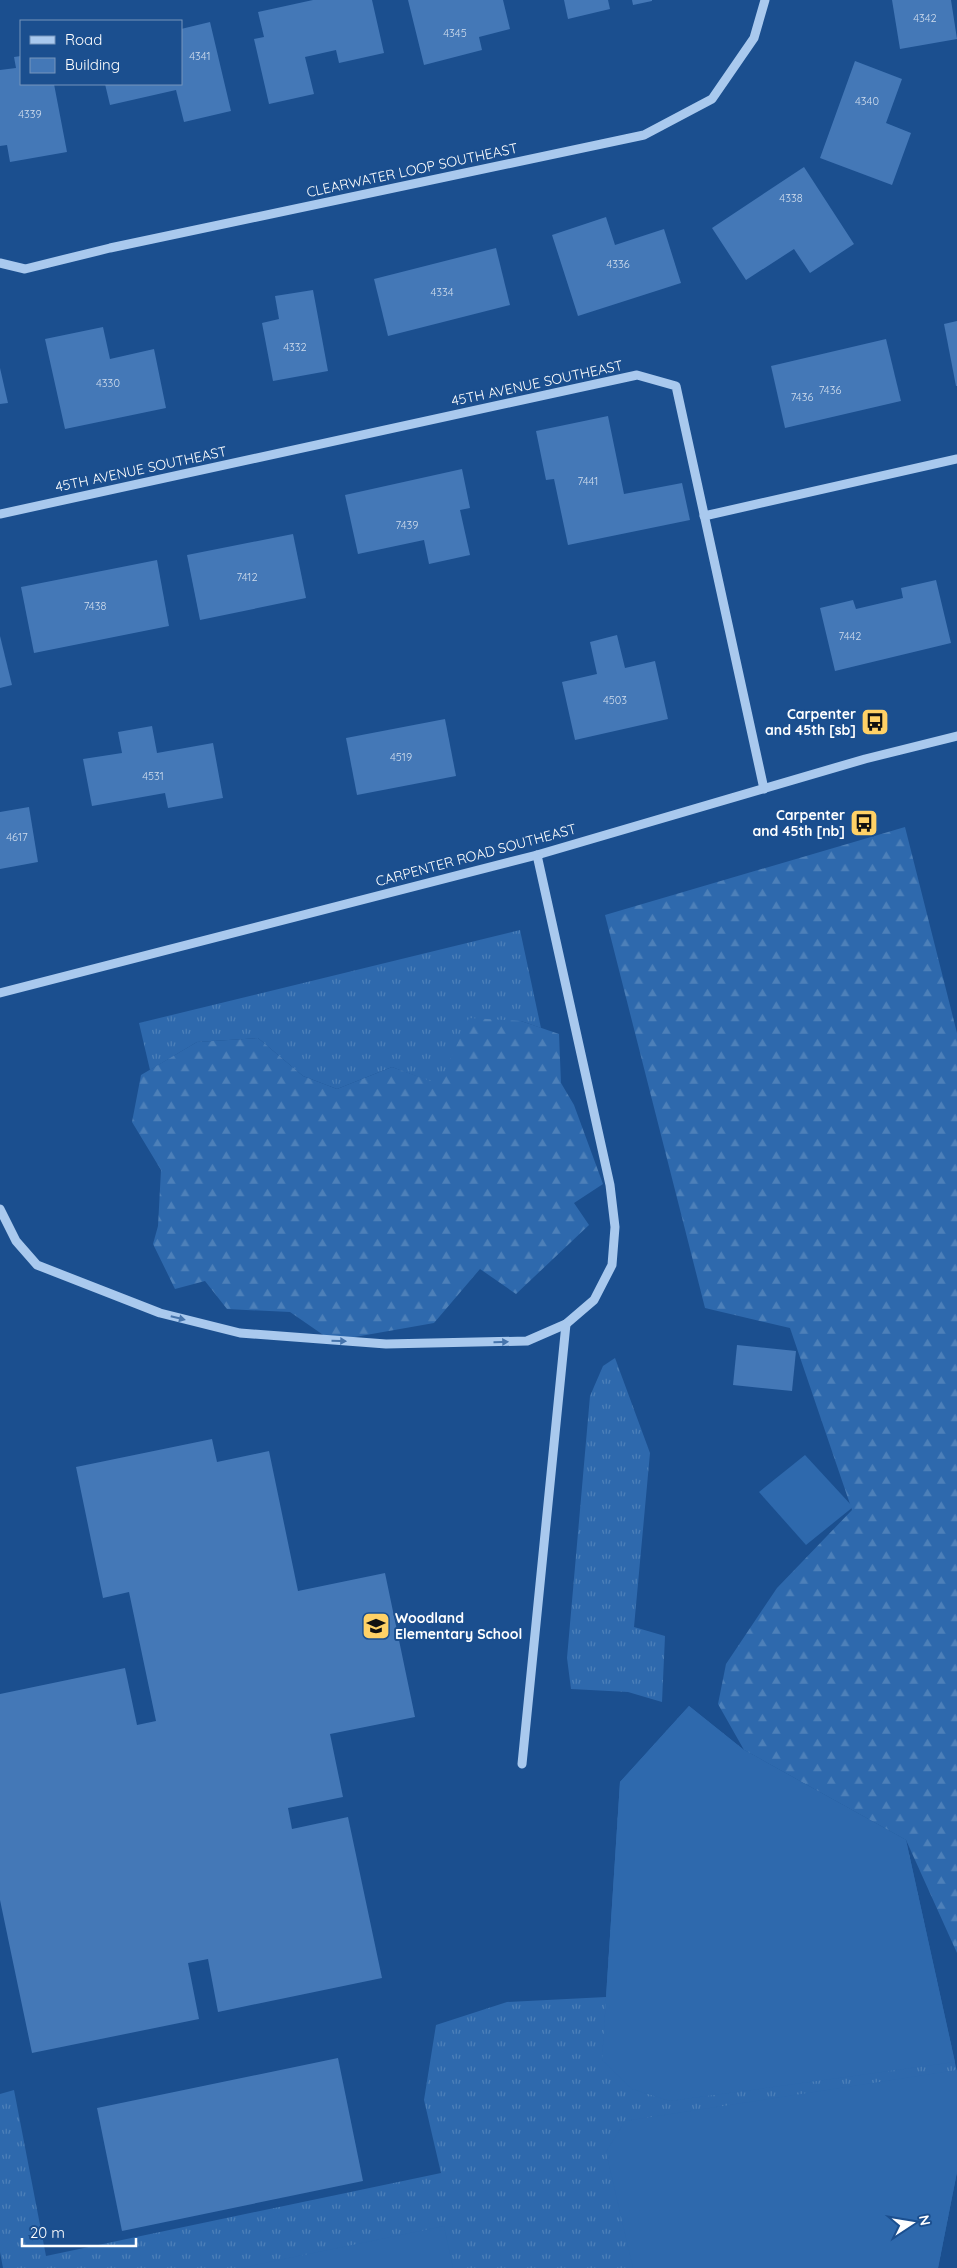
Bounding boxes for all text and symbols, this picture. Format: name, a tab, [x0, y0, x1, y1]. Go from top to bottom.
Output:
house number: 4342	[913, 11, 937, 25]
legend	[20, 20, 182, 85]
house number: 4345	[443, 26, 467, 40]
text: Road	[65, 30, 102, 49]
house number: 4341	[189, 49, 211, 63]
text: Building	[65, 55, 120, 74]
house number: 4340	[855, 94, 879, 108]
house number: 4339	[18, 107, 42, 121]
street label: CLEARWATER LOOP SOUTHEAST	[305, 139, 519, 201]
house number: 4338	[779, 191, 803, 205]
house number: 4336	[606, 257, 630, 271]
house number: 4334	[430, 285, 454, 299]
house number: 4332	[283, 340, 307, 354]
street label: 45TH AVENUE SOUTHEAST	[450, 356, 624, 410]
house number: 4330	[96, 376, 120, 390]
house number: 7436	[819, 383, 841, 397]
house number: 7436	[791, 390, 813, 404]
street label: 45TH AVENUE SOUTHEAST	[54, 442, 228, 496]
house number: 7441	[578, 474, 598, 488]
house number: 7439	[396, 518, 418, 532]
house number: 7412	[236, 570, 258, 584]
house number: 7438	[84, 599, 106, 613]
house number: 7442	[839, 629, 861, 643]
house number: 4503	[603, 693, 627, 707]
place label: Carpenter and 45th [sb]	[765, 705, 856, 739]
bus stop icon: Carpenter and 45th [sb]	[860, 707, 890, 737]
house number: 4519	[390, 750, 412, 764]
house number: 4531	[142, 769, 164, 783]
place label: Carpenter and 45th [nb]	[752, 806, 845, 840]
bus stop icon: Carpenter and 45th [nb]	[849, 808, 879, 838]
street label: CARPENTER ROAD SOUTHEAST	[374, 820, 578, 890]
house number: 4617	[6, 830, 28, 844]
one-way arrow	[171, 1314, 186, 1322]
one-way arrow	[331, 1337, 347, 1345]
one-way arrow	[493, 1338, 509, 1346]
place label: Woodland Elementary School	[395, 1609, 522, 1643]
school or university icon: Woodland Elementary School	[361, 1611, 391, 1641]
north arrow	[887, 2198, 937, 2248]
text: N	[915, 2213, 935, 2227]
scale bar	[22, 2216, 136, 2248]
text: 20 m	[30, 2223, 65, 2242]

